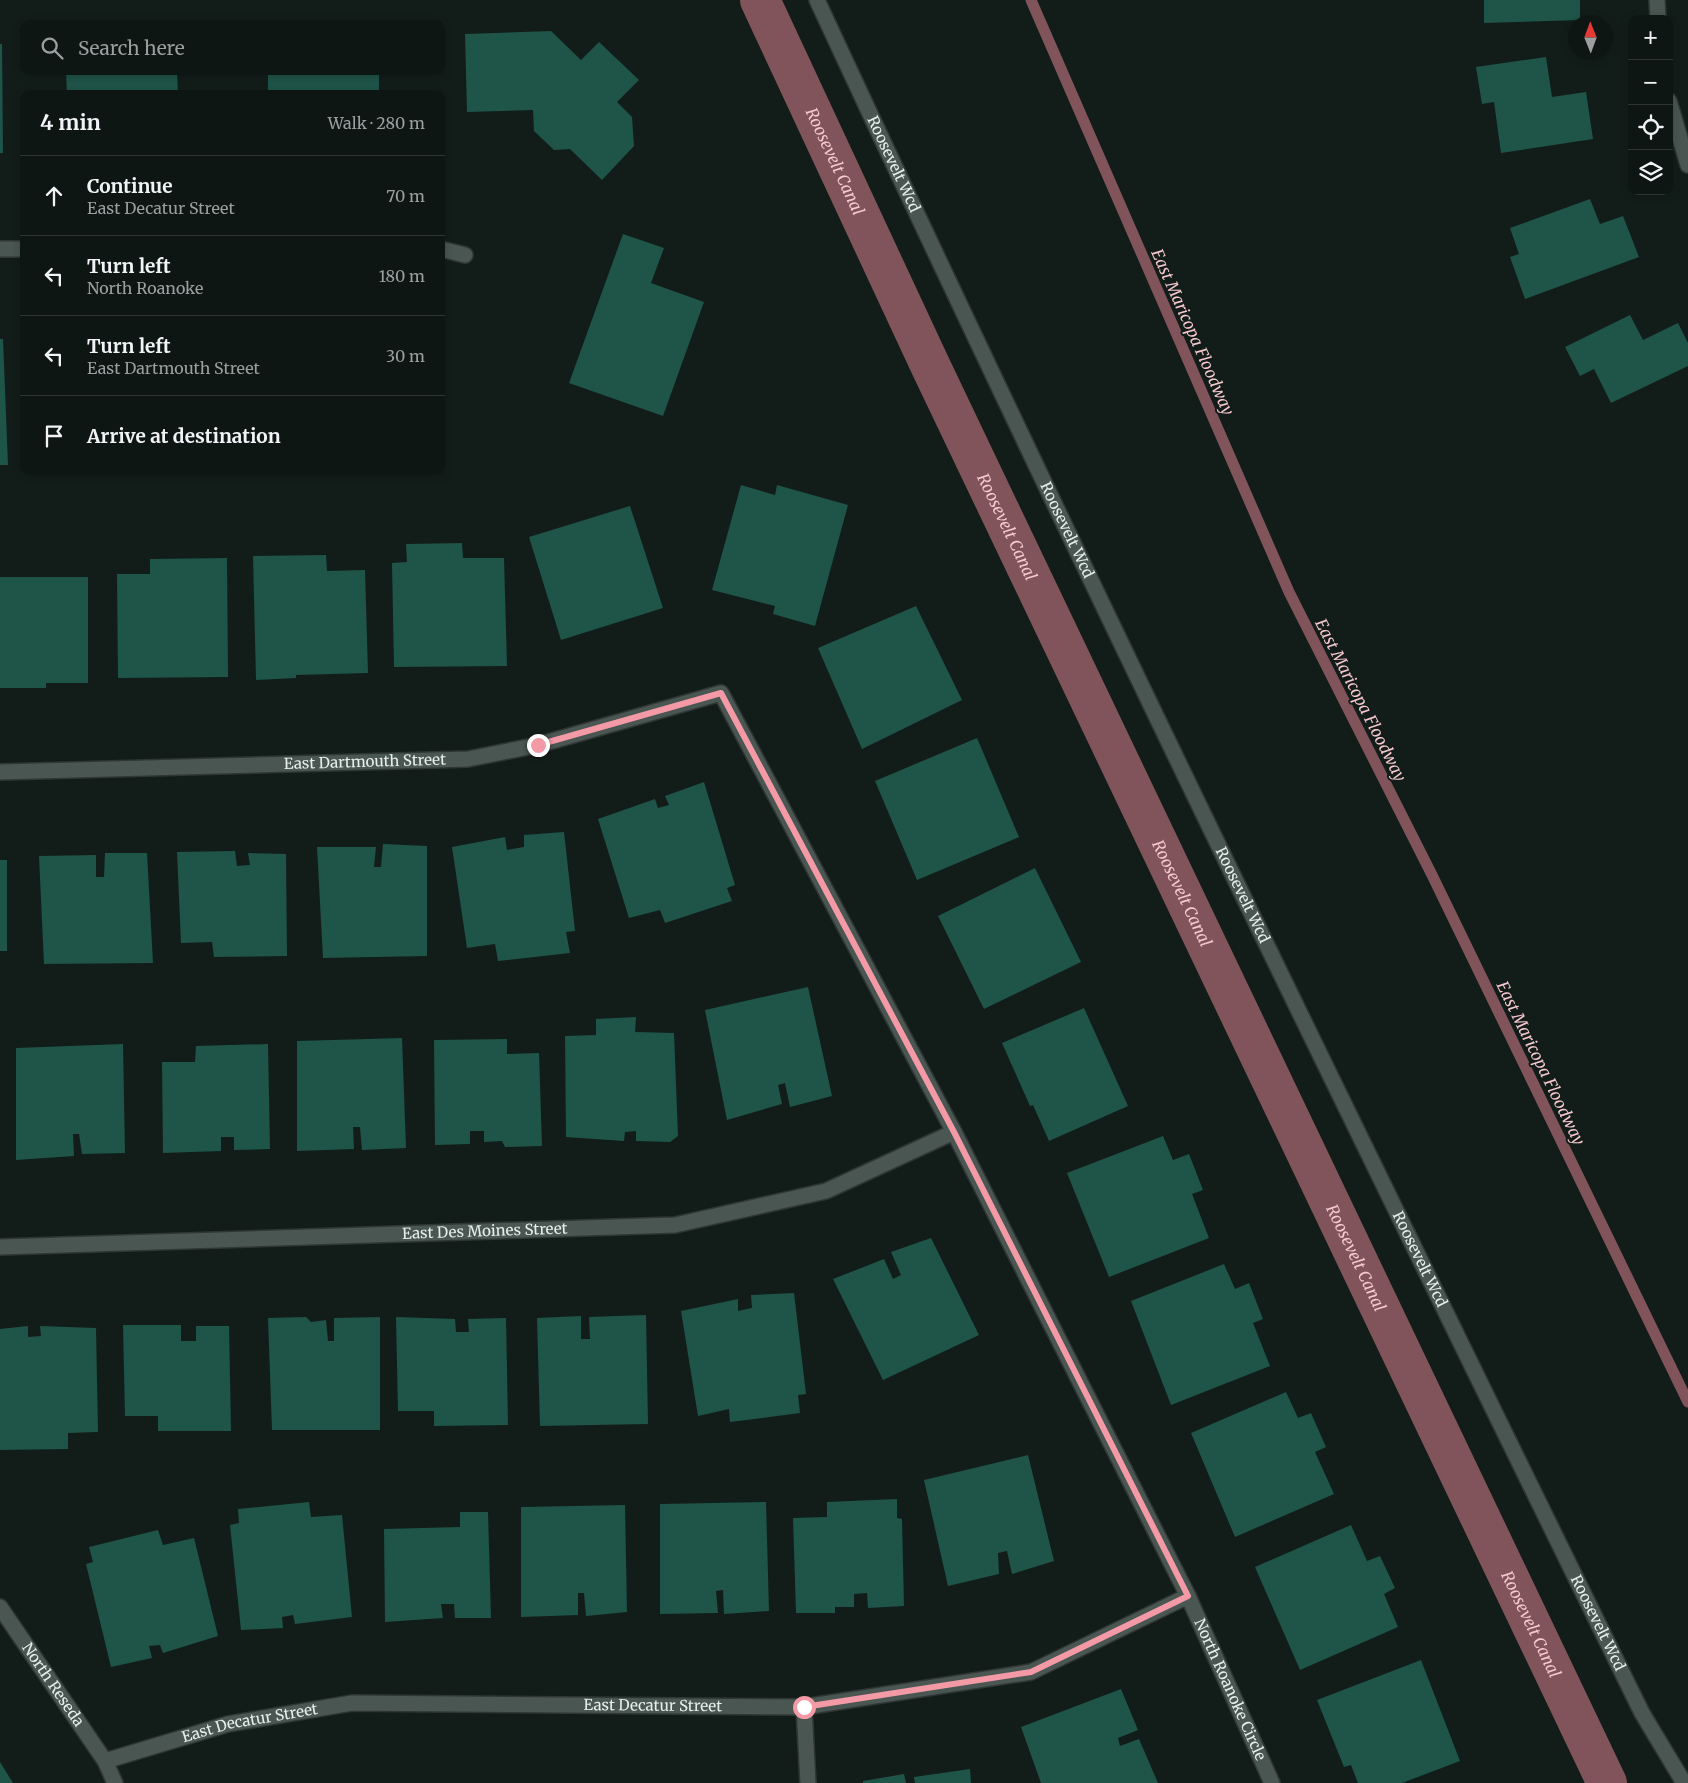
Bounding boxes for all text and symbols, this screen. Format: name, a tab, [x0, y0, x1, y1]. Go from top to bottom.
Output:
north arrow	[1568, 15, 1613, 60]
map controls	[1628, 15, 1673, 195]
button: +	[1628, 15, 1673, 60]
search box	[20, 20, 445, 75]
icon: search	[38, 34, 66, 62]
text: Search here	[78, 36, 185, 60]
button: −	[1628, 60, 1673, 105]
water label: Roosevelt Canal	[802, 105, 869, 218]
button: locate	[1628, 105, 1673, 150]
text: 4 min	[40, 109, 101, 136]
text: Walk · 280 m	[328, 113, 425, 133]
street label: Roosevelt Wcd	[863, 113, 925, 215]
button: layers	[1628, 150, 1673, 195]
text: Continue	[87, 174, 173, 198]
icon: ahead	[40, 182, 68, 210]
text: 70 m	[386, 186, 425, 206]
text: East Decatur Street	[87, 198, 235, 218]
water label: East Maricopa Floodway	[1147, 246, 1239, 418]
text: Turn left	[87, 254, 171, 278]
icon: left	[40, 262, 68, 290]
text: 180 m	[379, 266, 425, 286]
text: North Roanoke	[87, 278, 203, 298]
text: Turn left	[87, 334, 171, 358]
icon: left	[40, 342, 68, 370]
text: 30 m	[386, 346, 425, 366]
text: East Dartmouth Street	[87, 358, 260, 378]
icon: arrive	[40, 422, 68, 450]
text: Arrive at destination	[87, 424, 281, 448]
water label: Roosevelt Canal	[973, 470, 1041, 584]
street label: Roosevelt Wcd	[1036, 479, 1098, 581]
water label: East Maricopa Floodway	[1311, 615, 1411, 785]
route end	[527, 734, 550, 757]
street label: East Dartmouth Street	[284, 750, 446, 773]
water label: Roosevelt Canal	[1148, 837, 1216, 950]
street label: Roosevelt Wcd	[1212, 844, 1274, 946]
water label: East Maricopa Floodway	[1493, 978, 1590, 1148]
water label: Roosevelt Canal	[1322, 1201, 1390, 1315]
street label: Roosevelt Wcd	[1389, 1208, 1452, 1310]
street label: East Des Moines Street	[402, 1219, 568, 1243]
water label: Roosevelt Canal	[1497, 1568, 1565, 1681]
street label: Roosevelt Wcd	[1567, 1572, 1630, 1674]
street label: North Roanoke Circle	[1190, 1615, 1271, 1763]
street label: North Reseda	[18, 1639, 89, 1730]
street label: East Decatur Street	[583, 1695, 722, 1715]
route start	[793, 1696, 816, 1719]
street label: East Decatur Street	[179, 1699, 319, 1746]

